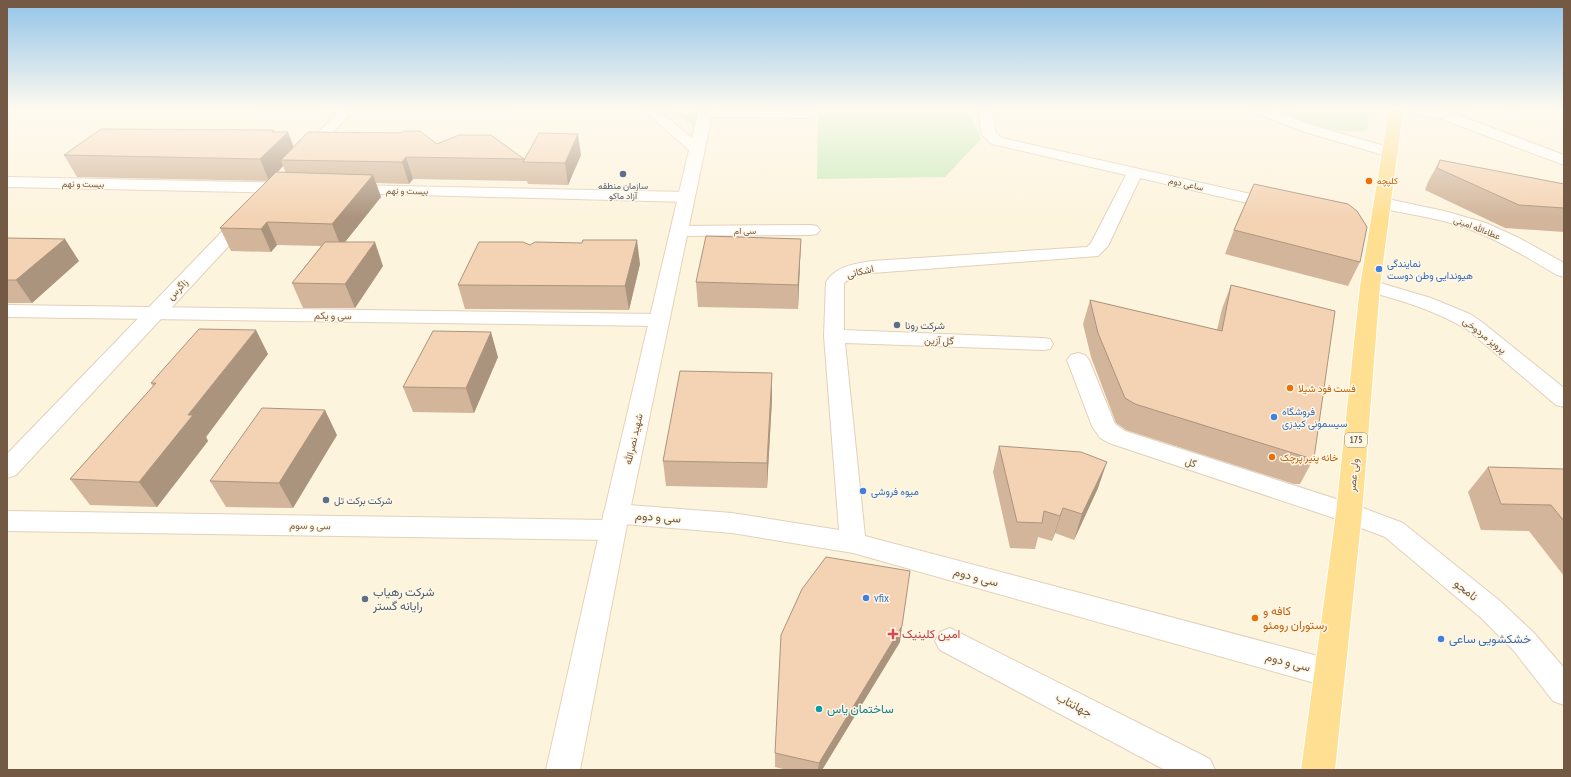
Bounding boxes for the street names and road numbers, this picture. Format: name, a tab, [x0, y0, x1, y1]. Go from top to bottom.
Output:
street label: ساعی دوم	[1167, 174, 1205, 194]
street label: بیست و نهم	[62, 178, 105, 190]
street label: بیست و نهم	[386, 185, 429, 197]
street label: عطاءالله امینی	[1452, 214, 1502, 242]
street label: سی ام	[734, 225, 756, 237]
street label: اشکانی	[845, 262, 875, 281]
street label: زاگرس	[164, 276, 190, 303]
street label: سی و یکم	[314, 309, 352, 322]
street label: پرویز مردوخی	[1460, 314, 1509, 357]
street label: گل آزین	[924, 333, 955, 348]
street label: شهید نصرالله	[621, 412, 646, 466]
road number: 175	[1345, 433, 1367, 447]
street label: گل	[1184, 455, 1199, 471]
street label: ولی عصر	[1345, 458, 1361, 493]
street label: سی و دوم	[635, 507, 681, 527]
street label: سی و سوم	[289, 519, 331, 532]
street label: سی و دوم	[952, 563, 1000, 591]
street label: نامجو	[1451, 575, 1481, 605]
street label: سی و دوم	[1264, 648, 1312, 676]
street label: جهانتاب	[1053, 689, 1095, 721]

